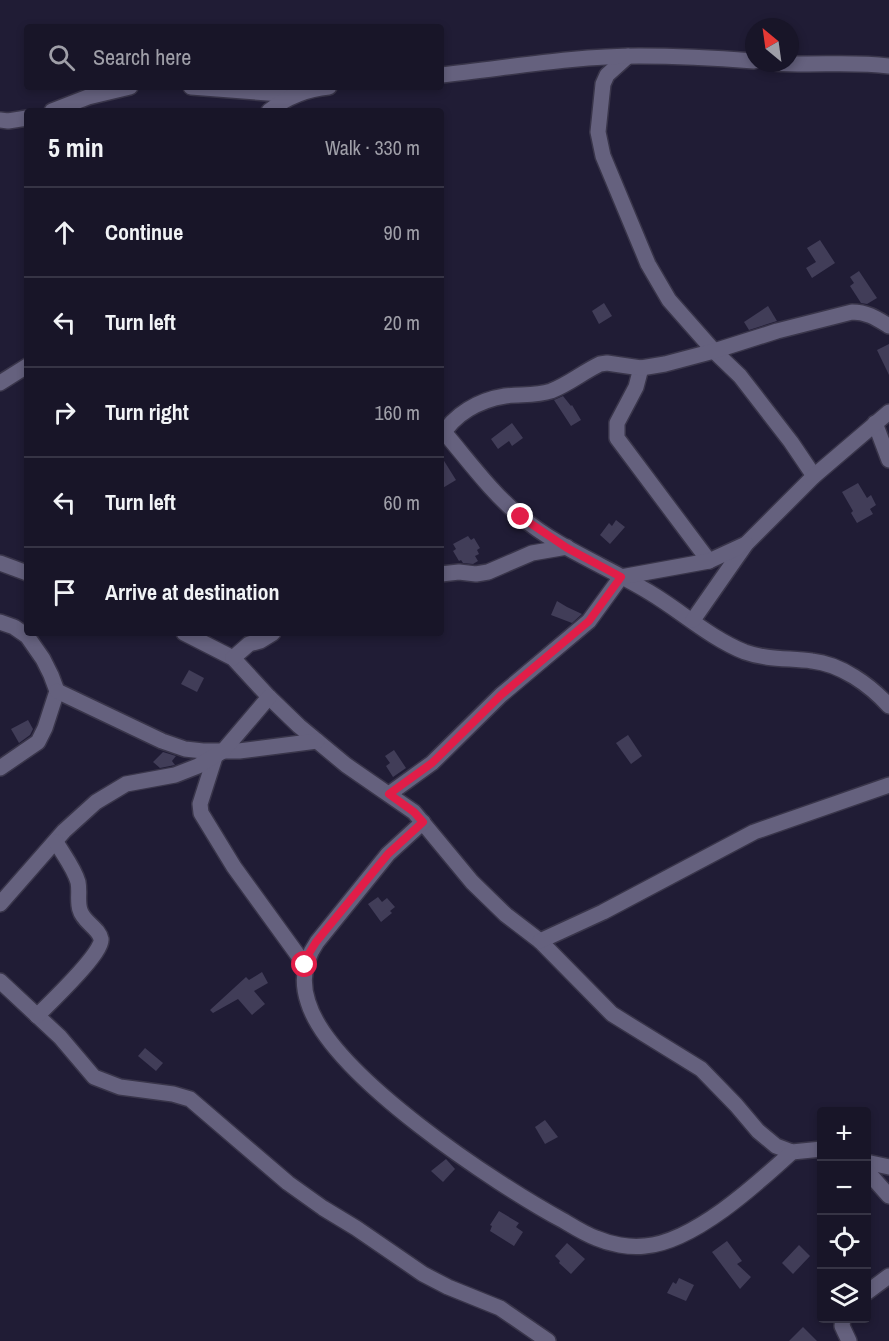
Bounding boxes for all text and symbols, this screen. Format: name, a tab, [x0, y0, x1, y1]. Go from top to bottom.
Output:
north arrow	[745, 18, 799, 72]
search box	[24, 24, 444, 90]
icon: search	[45, 41, 78, 74]
text: Search here	[93, 42, 191, 72]
text: 5 min	[48, 130, 104, 165]
text: Walk · 330 m	[325, 134, 420, 161]
icon: ahead	[48, 216, 81, 249]
text: Continue	[105, 217, 183, 247]
text: 90 m	[384, 219, 420, 246]
icon: left	[48, 306, 81, 339]
text: Turn left	[105, 307, 176, 337]
text: 20 m	[384, 309, 420, 336]
icon: right	[48, 396, 81, 429]
text: Turn right	[105, 397, 189, 427]
text: 160 m	[374, 399, 420, 426]
icon: left	[48, 486, 81, 519]
text: Turn left	[105, 487, 176, 517]
text: 60 m	[384, 489, 420, 516]
route end	[507, 503, 533, 529]
icon: arrive	[48, 576, 81, 609]
text: Arrive at destination	[105, 577, 279, 607]
route start	[291, 951, 317, 977]
map controls	[817, 1107, 871, 1323]
button: +	[817, 1107, 871, 1161]
button: −	[817, 1161, 871, 1215]
button: locate	[817, 1215, 871, 1269]
button: layers	[817, 1269, 871, 1323]

